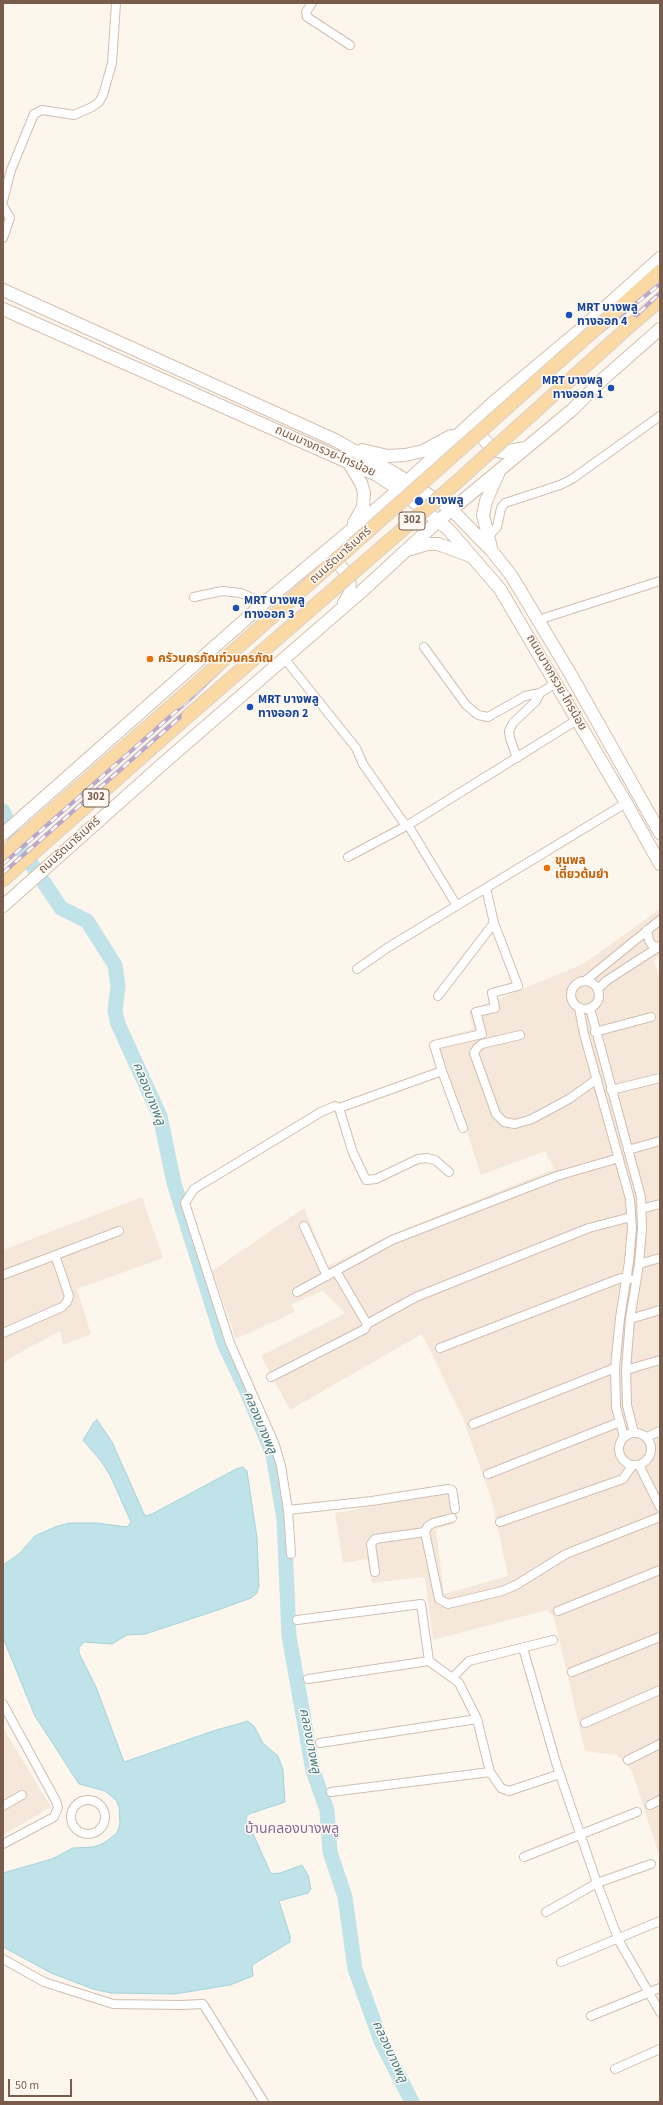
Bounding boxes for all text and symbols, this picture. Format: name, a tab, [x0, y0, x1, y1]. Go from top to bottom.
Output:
place label: MRT บางพลู ทางออก 4	[577, 301, 638, 329]
marker: MRT บางพลู ทางออก 4	[564, 310, 574, 320]
place label: MRT บางพลู ทางออก 1	[542, 374, 603, 402]
marker: MRT บางพลู ทางออก 1	[606, 383, 616, 393]
street label: ถนนบางกรวย-ไทรน้อย	[273, 423, 377, 481]
place label: บางพลู	[428, 494, 464, 508]
marker: บางพลู	[413, 495, 425, 507]
road number: 302	[399, 512, 425, 530]
street label: ถนนรัตนาธิเบศร์	[307, 524, 375, 588]
place label: MRT บางพลู ทางออก 3	[244, 594, 305, 622]
marker: MRT บางพลู ทางออก 3	[231, 603, 241, 613]
street label: ถนนบางกรวย-ไทรน้อย	[523, 632, 589, 734]
place label: ครัวนครภัณฑ์วนครภัณ	[158, 652, 273, 666]
marker: ครัวนครภัณฑ์วนครภัณ	[145, 654, 155, 664]
place label: MRT บางพลู ทางออก 2	[258, 693, 319, 721]
marker: MRT บางพลู ทางออก 2	[245, 702, 255, 712]
road number: 302	[83, 789, 109, 807]
street label: ถนนรัตนาธิเบศร์	[36, 814, 104, 878]
place label: ขุนพล เตี๋ยวต้มยำ	[555, 854, 609, 882]
marker: ขุนพล เตี๋ยวต้มยำ	[542, 863, 552, 873]
water label: คลองบางพลู	[128, 1060, 168, 1128]
water label: คลองบางพลู	[239, 1389, 279, 1457]
water label: คลองบางพลู	[295, 1707, 323, 1775]
district label: บ้านคลองบางพลู	[245, 1822, 339, 1838]
water label: คลองบางพลู	[368, 2019, 410, 2085]
scale bar	[10, 2071, 74, 2097]
text: 50 m	[15, 2077, 39, 2094]

